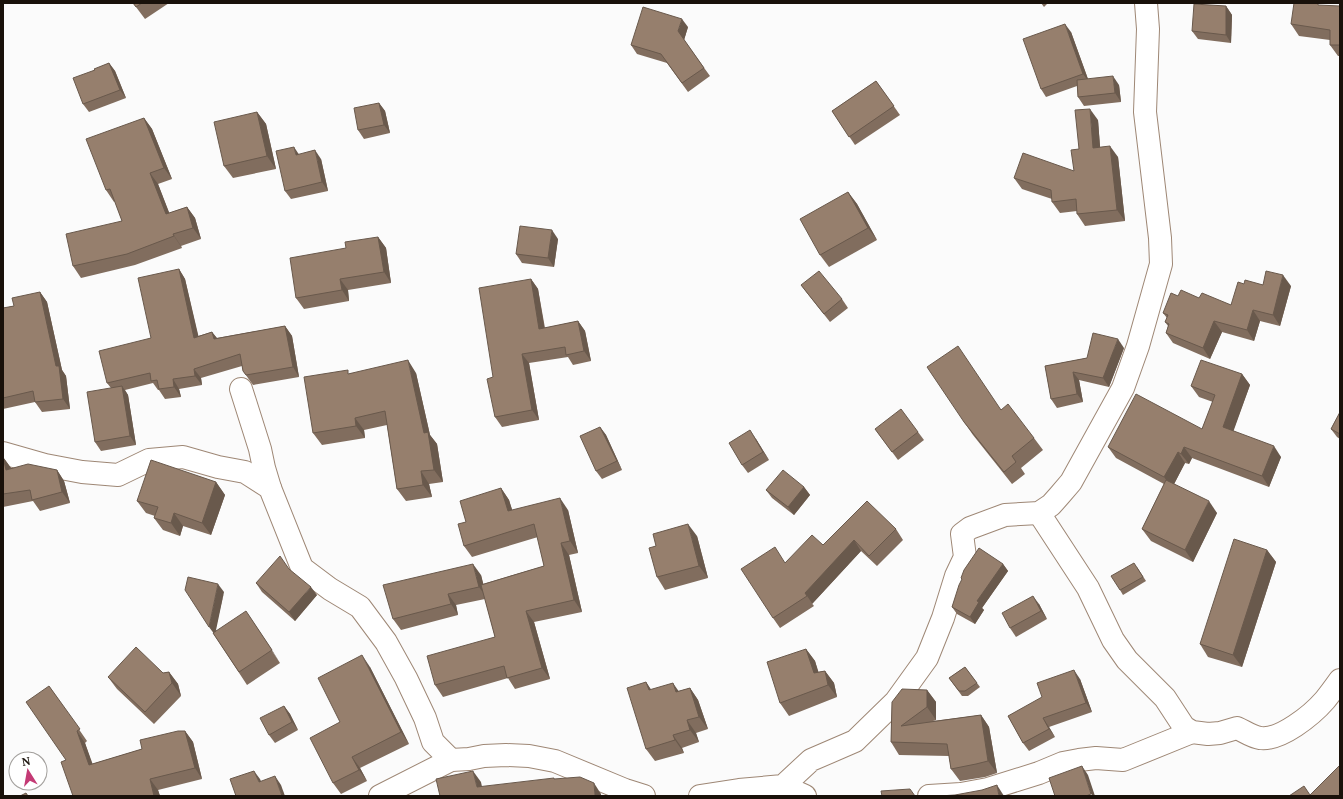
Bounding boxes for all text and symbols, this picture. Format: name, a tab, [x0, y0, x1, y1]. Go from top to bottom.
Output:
north arrow	[8, 751, 48, 791]
text: N	[21, 753, 32, 769]

